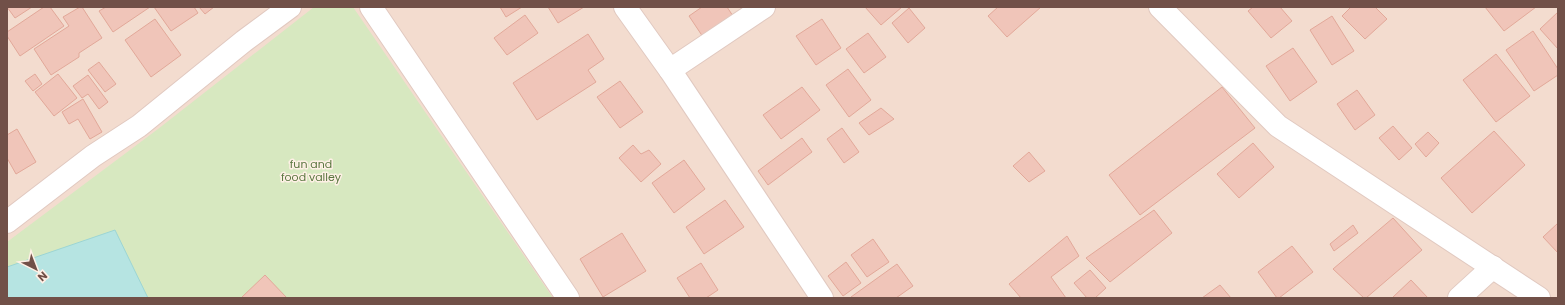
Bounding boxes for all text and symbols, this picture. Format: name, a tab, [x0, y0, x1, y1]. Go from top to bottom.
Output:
park label: fun and food valley	[281, 156, 342, 185]
north arrow	[16, 249, 56, 289]
text: N	[34, 268, 51, 285]

